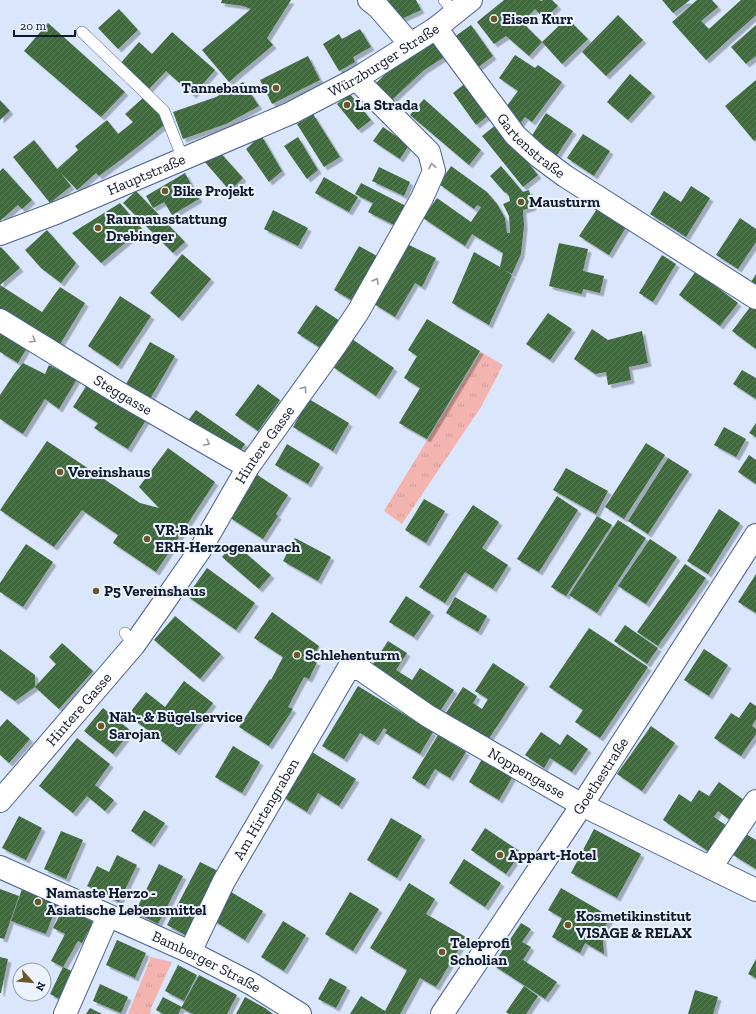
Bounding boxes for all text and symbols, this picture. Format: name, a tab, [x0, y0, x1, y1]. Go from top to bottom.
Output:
place label: Eisen Kurr	[502, 10, 574, 28]
scale bar	[14, 12, 75, 38]
marker: Eisen Kurr	[489, 14, 499, 24]
text: 20 m	[20, 19, 47, 33]
street label: Würzburger Straße	[325, 19, 442, 101]
place label: Tannebaums	[181, 79, 268, 97]
marker: Tannebaums	[271, 83, 281, 93]
place label: La Strada	[355, 96, 419, 114]
marker: La Strada	[342, 100, 352, 110]
street label: Gartenstraße	[493, 110, 569, 182]
street label: Hauptstraße	[105, 150, 188, 199]
one-way arrow	[428, 162, 437, 169]
place label: Bike Projekt	[173, 182, 255, 200]
marker: Bike Projekt	[160, 186, 170, 196]
place label: Mausturm	[529, 193, 600, 211]
marker: Mausturm	[516, 197, 526, 207]
place label: Raumausstattung Drebinger	[106, 210, 227, 245]
marker: Raumausstattung Drebinger	[93, 223, 103, 233]
one-way arrow	[371, 278, 378, 285]
one-way arrow	[29, 336, 36, 343]
street label: Steggasse	[90, 371, 155, 419]
one-way arrow	[299, 387, 306, 394]
street label: Hintere Gasse	[231, 402, 298, 487]
one-way arrow	[203, 439, 211, 446]
place label: Vereinshaus	[68, 463, 151, 481]
marker: Vereinshaus	[55, 467, 65, 477]
place label: VR-Bank ERH-Herzogenaurach	[155, 521, 300, 556]
marker: VR-Bank ERH-Herzogenaurach	[142, 534, 152, 544]
place label: P5 Vereinshaus	[104, 582, 206, 600]
marker: P5 Vereinshaus	[91, 586, 101, 596]
place label: Schlehenturm	[305, 646, 400, 664]
marker: Schlehenturm	[292, 650, 302, 660]
street label: Hintere Gasse	[42, 669, 115, 750]
place label: Näh- & Bügelservice Sarojan	[109, 708, 243, 743]
marker: Näh- & Bügelservice Sarojan	[96, 721, 106, 731]
street label: Goethestraße	[569, 734, 632, 818]
street label: Noppengasse	[485, 744, 569, 802]
street label: Am Hirtengraben	[229, 755, 303, 863]
place label: Appart-Hotel	[508, 846, 597, 864]
marker: Appart-Hotel	[495, 850, 505, 860]
place label: Namaste Herzo - Asiatische Lebensmittel	[46, 884, 206, 919]
marker: Namaste Herzo - Asiatische Lebensmittel	[33, 897, 43, 907]
place label: Kosmetikinstitut VISAGE & RELAX	[576, 907, 692, 942]
marker: Kosmetikinstitut VISAGE & RELAX	[563, 920, 573, 930]
street label: Bamberger Straße	[149, 927, 264, 996]
place label: Teleprofi Scholian	[450, 934, 510, 969]
marker: Teleprofi Scholian	[437, 947, 447, 957]
north arrow	[12, 962, 52, 1002]
text: N	[32, 980, 48, 994]

